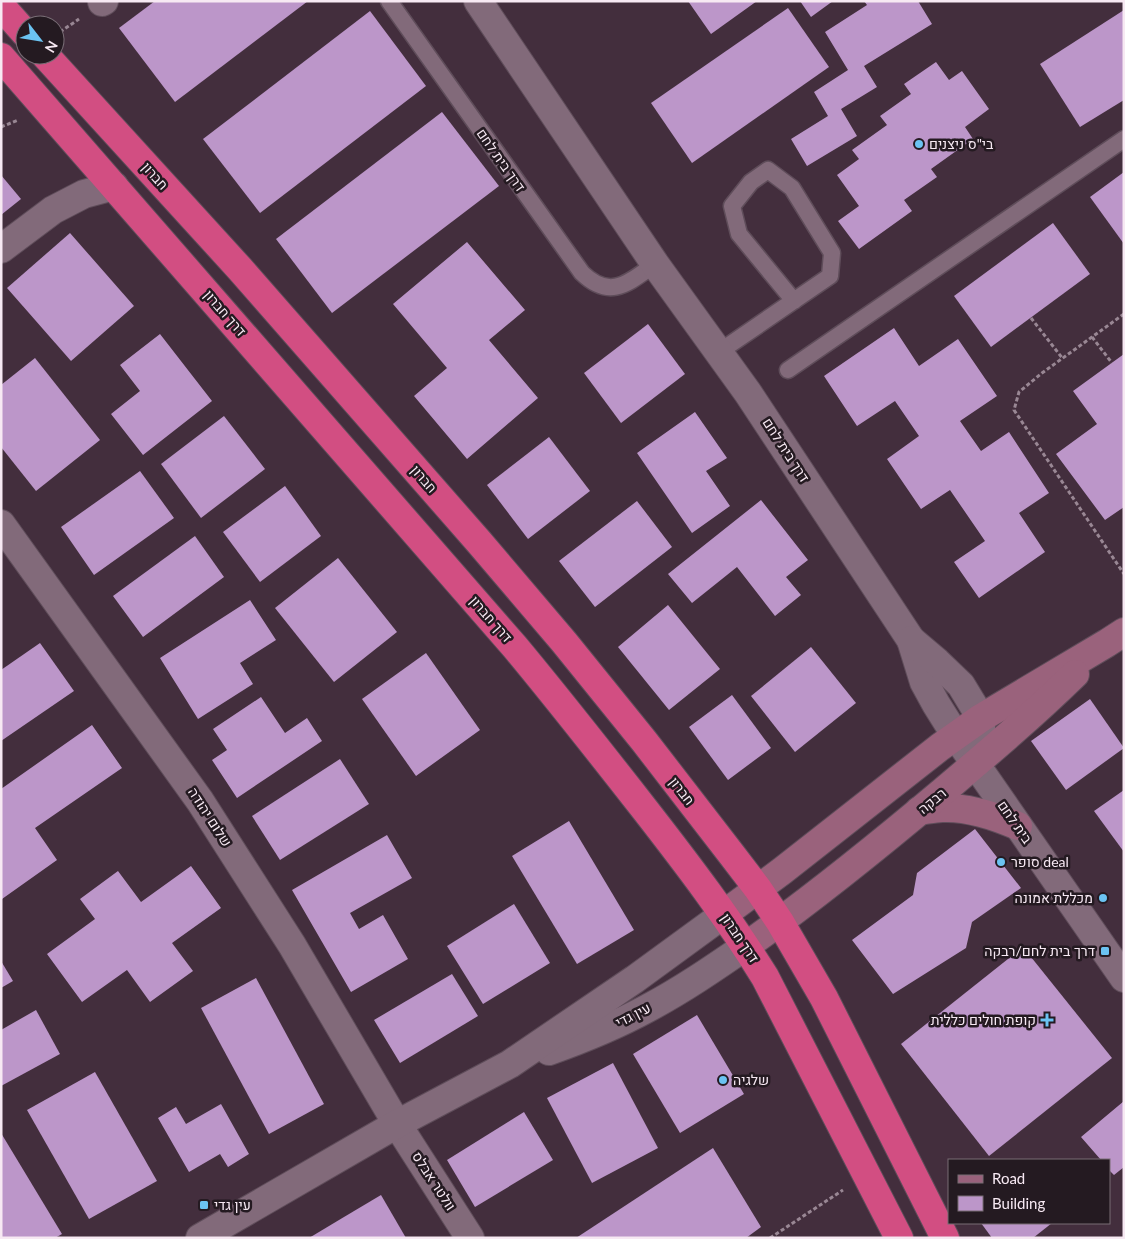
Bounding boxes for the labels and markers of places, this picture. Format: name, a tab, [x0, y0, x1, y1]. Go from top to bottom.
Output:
place label: בי"ס ניצנים	[929, 135, 994, 152]
marker: בי"ס ניצנים	[913, 138, 925, 150]
place label: סופר deal	[1011, 853, 1069, 870]
marker: סופר deal	[995, 856, 1007, 868]
place label: מכללת אמונה	[1015, 889, 1093, 906]
marker: מכללת אמונה	[1097, 892, 1109, 904]
place label: דרך בית לחם/רבקה	[984, 942, 1095, 959]
marker: דרך בית לחם/רבקה	[1099, 945, 1111, 957]
place label: קופת חולים כללית	[931, 1011, 1036, 1028]
marker: קופת חולים כללית	[1040, 1013, 1054, 1027]
place label: שלגיה	[733, 1071, 769, 1088]
marker: שלגיה	[717, 1074, 729, 1086]
place label: עין גדי	[214, 1196, 251, 1213]
marker: עין גדי	[198, 1199, 210, 1211]

